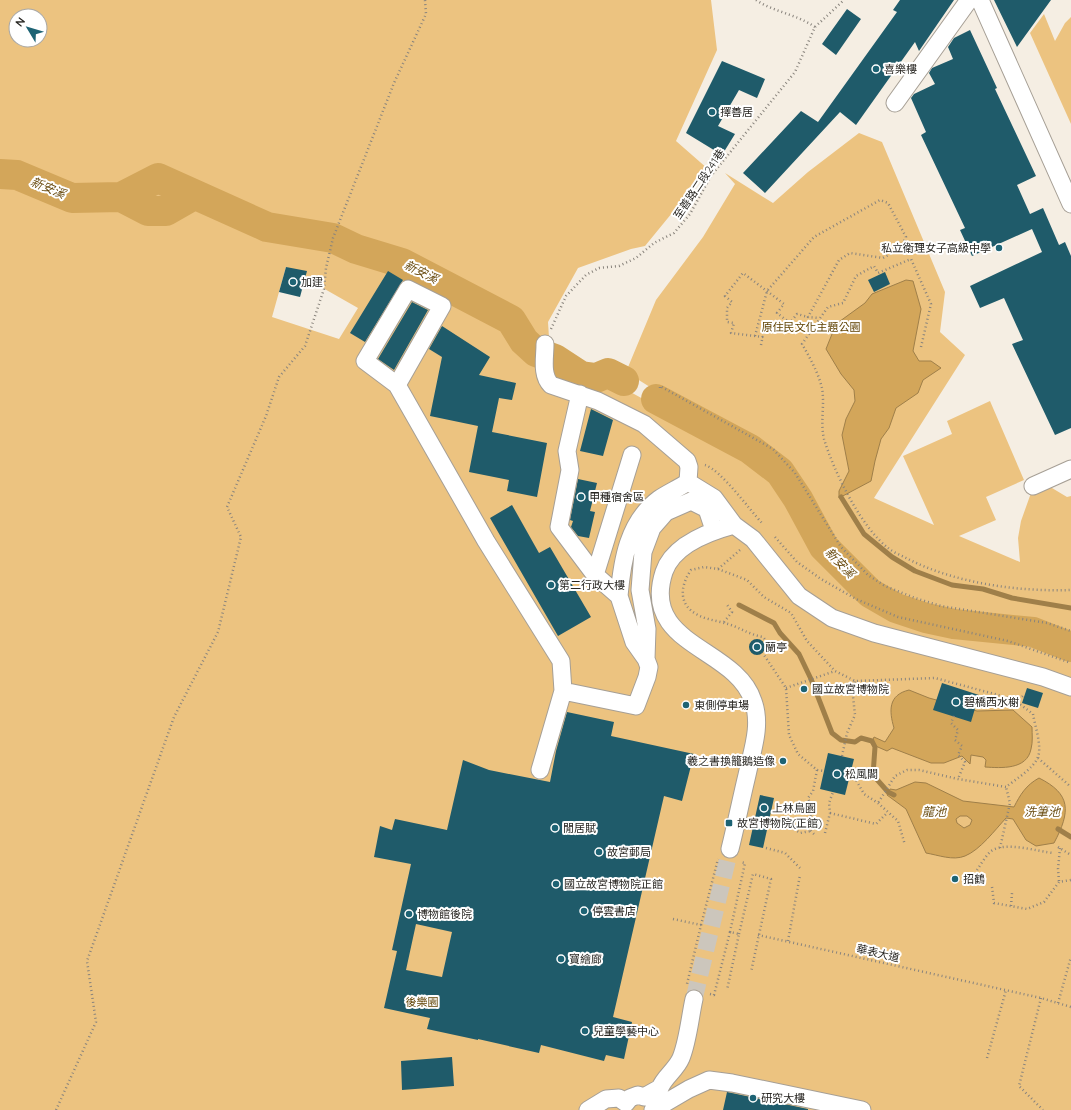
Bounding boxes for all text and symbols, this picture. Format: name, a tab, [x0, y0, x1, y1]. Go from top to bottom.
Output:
north arrow	[8, 8, 48, 48]
text: N	[12, 14, 28, 29]
place label: 喜樂樓	[884, 62, 917, 76]
marker: 喜樂樓	[871, 64, 881, 74]
place label: 擇善居	[720, 105, 753, 119]
marker: 擇善居	[707, 107, 717, 117]
street label: 至善路二段241巷	[670, 146, 728, 222]
water label: 新安溪	[29, 174, 70, 202]
place label: 私立衛理女子高級中學	[881, 241, 991, 255]
marker: 私立衛理女子高級中學	[994, 243, 1004, 253]
water label: 新安溪	[402, 257, 442, 287]
place label: 加建	[301, 275, 323, 289]
marker: 加建	[288, 277, 298, 287]
park label: 原住民文化主題公園	[762, 320, 861, 334]
place label: 甲種宿舍區	[589, 490, 644, 504]
marker: 甲種宿舍區	[576, 492, 586, 502]
water label: 新安溪	[822, 544, 860, 582]
place label: 第二行政大樓	[559, 578, 625, 592]
marker: 第二行政大樓	[546, 580, 556, 590]
place label: 蘭亭	[765, 640, 787, 654]
marker: 蘭亭	[752, 642, 762, 652]
place label: 國立故宮博物院	[812, 682, 889, 696]
marker: 國立故宮博物院	[799, 684, 809, 694]
place label: 碧橋西水榭	[964, 695, 1019, 709]
marker: 碧橋西水榭	[951, 697, 961, 707]
place label: 東側停車場	[694, 698, 749, 712]
marker: 東側停車場	[681, 700, 691, 710]
place label: 羲之書換籠鵝造像	[687, 754, 775, 768]
marker: 羲之書換籠鵝造像	[778, 756, 788, 766]
place label: 松風閣	[845, 767, 878, 781]
marker: 松風閣	[832, 769, 842, 779]
place label: 上林鳥園	[772, 801, 816, 815]
marker: 上林鳥園	[759, 803, 769, 813]
water label: 龍池	[922, 804, 948, 819]
water label: 洗筆池	[1024, 804, 1062, 819]
place label: 故宮博物院(正館)	[737, 816, 822, 830]
marker: 故宮博物院(正館)	[724, 818, 734, 828]
place label: 閒居賦	[563, 821, 596, 835]
marker: 閒居賦	[550, 823, 560, 833]
place label: 故宮郵局	[607, 845, 651, 859]
marker: 故宮郵局	[594, 847, 604, 857]
place label: 招鶴	[963, 872, 985, 886]
marker: 招鶴	[950, 874, 960, 884]
place label: 國立故宮博物院正館	[564, 877, 663, 891]
marker: 國立故宮博物院正館	[551, 879, 561, 889]
place label: 停雲書店	[592, 904, 636, 918]
marker: 停雲書店	[579, 906, 589, 916]
place label: 博物館後院	[417, 907, 472, 921]
marker: 博物館後院	[404, 909, 414, 919]
street label: 華表大道	[855, 941, 901, 965]
place label: 寶繪廊	[569, 952, 602, 966]
marker: 寶繪廊	[556, 954, 566, 964]
park label: 後樂園	[406, 995, 439, 1009]
place label: 兒童學藝中心	[593, 1024, 659, 1038]
marker: 兒童學藝中心	[580, 1026, 590, 1036]
place label: 研究大樓	[761, 1091, 805, 1105]
marker: 研究大樓	[748, 1093, 758, 1103]

